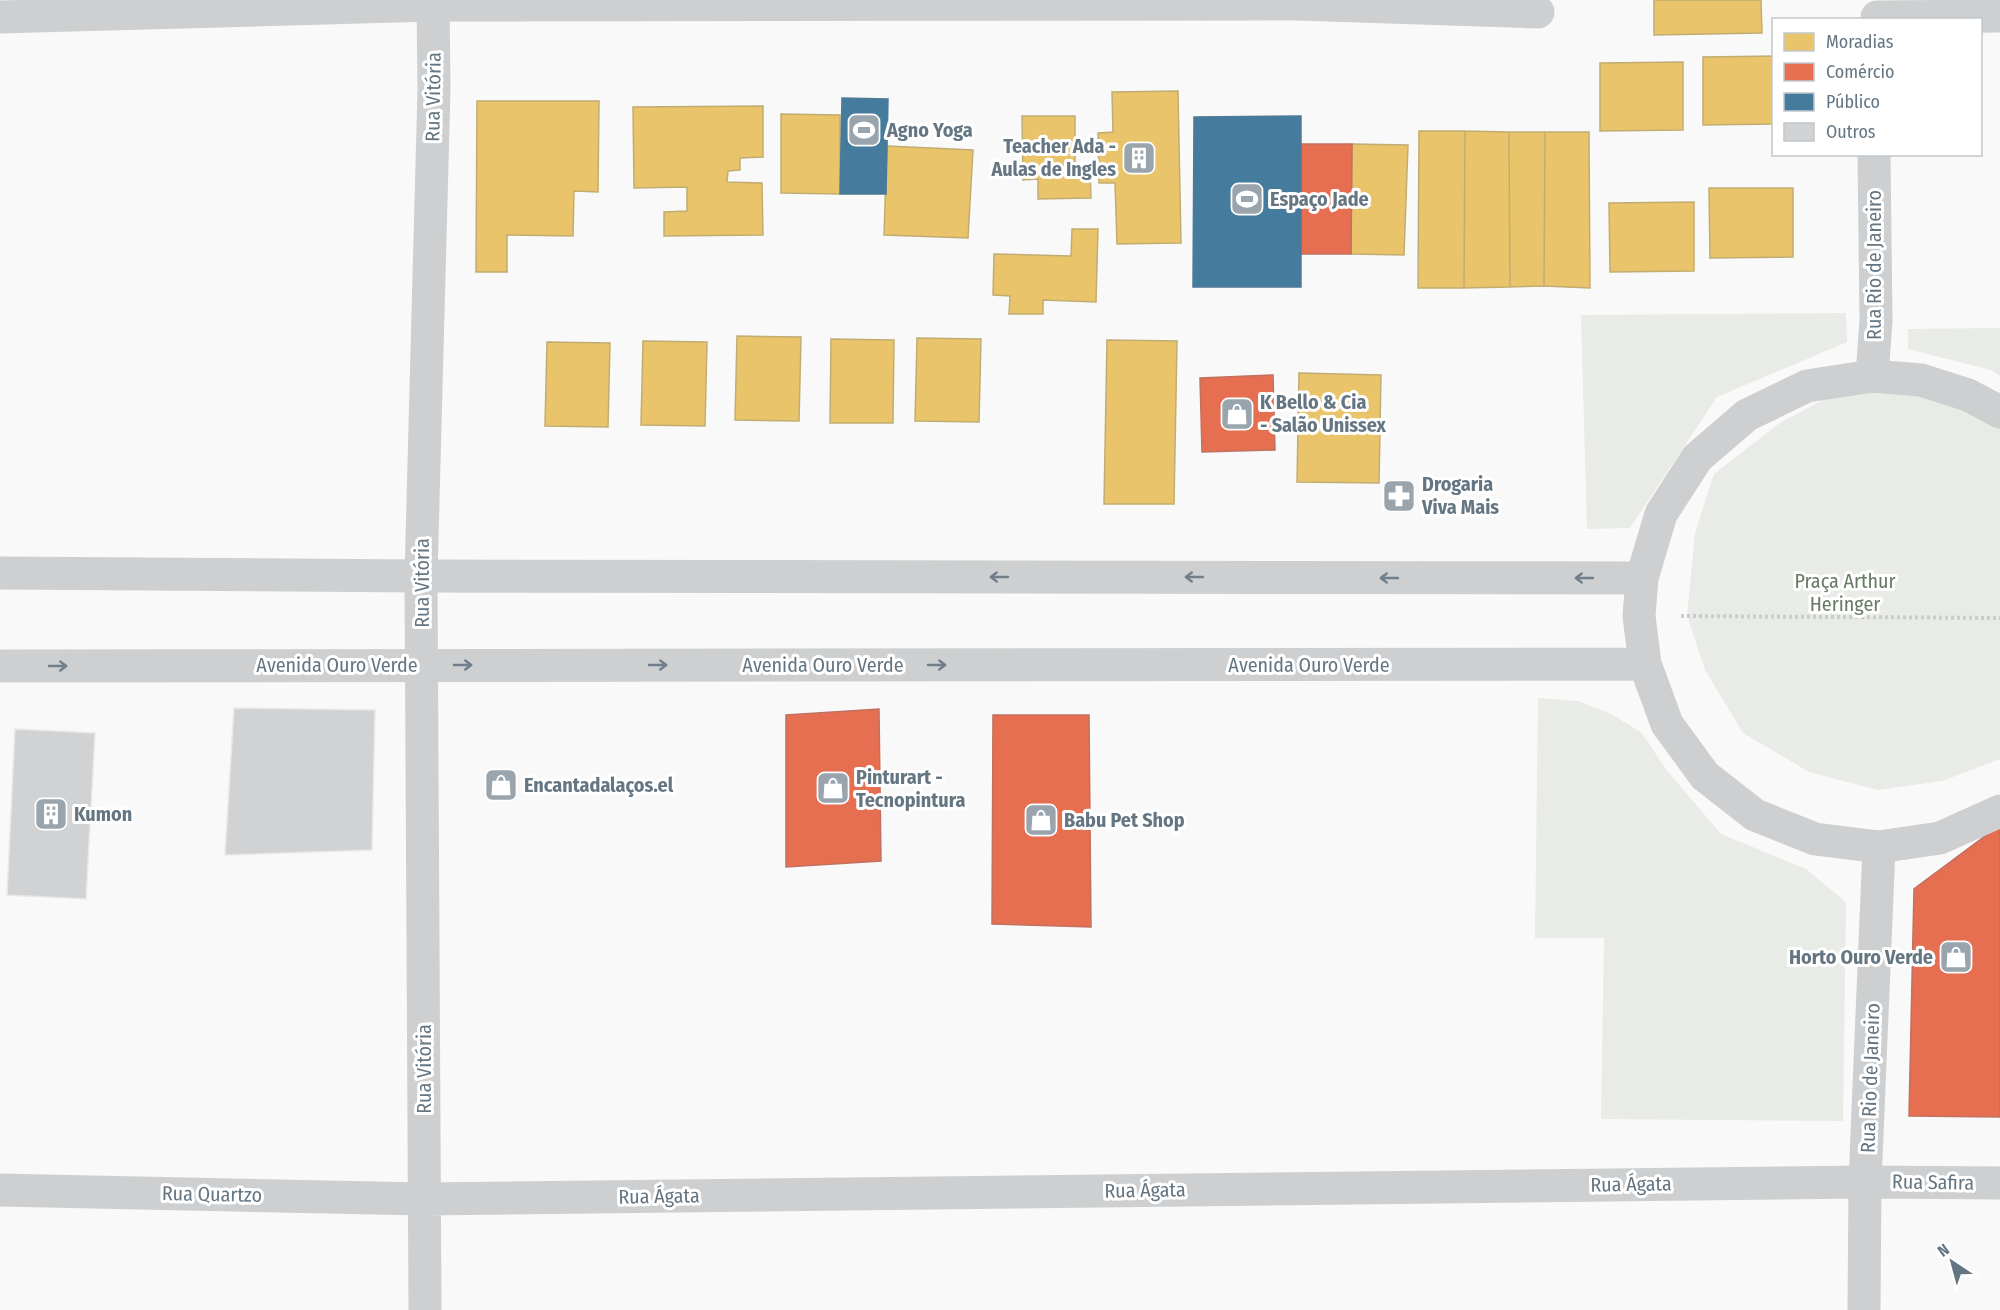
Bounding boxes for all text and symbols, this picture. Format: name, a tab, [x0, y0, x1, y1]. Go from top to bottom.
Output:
legend	[1772, 18, 1982, 156]
text: Moradias	[1826, 31, 1894, 53]
street label: Rua Vitória	[420, 52, 446, 142]
text: Comércio	[1826, 61, 1894, 83]
text: Público	[1826, 91, 1880, 113]
sports icon: Agno Yoga	[846, 112, 882, 148]
place label: Agno Yoga	[886, 118, 973, 142]
text: Outros	[1826, 121, 1876, 143]
place label: Teacher Ada - Aulas de Ingles	[990, 134, 1116, 181]
building icon: Teacher Ada - Aulas de Ingles	[1121, 140, 1157, 176]
sports icon: Espaço Jade	[1229, 181, 1265, 217]
place label: Espaço Jade	[1270, 187, 1369, 211]
street label: Rua Rio de Janeiro	[1862, 190, 1886, 340]
place label: K Bello & Cia - Salão Unissex	[1260, 390, 1387, 437]
shop icon: K Bello & Cia - Salão Unissex	[1219, 396, 1255, 432]
place label: Drogaria Viva Mais	[1421, 472, 1499, 519]
pharmacy icon: Drogaria Viva Mais	[1381, 478, 1417, 514]
street label: Rua Vitória	[410, 538, 434, 628]
park label: Praça Arthur Heringer	[1794, 569, 1896, 616]
one-way arrow	[989, 571, 1009, 583]
one-way arrow	[1184, 571, 1204, 583]
one-way arrow	[1379, 572, 1399, 584]
one-way arrow	[1574, 572, 1594, 584]
street label: Avenida Ouro Verde	[256, 653, 418, 677]
street label: Avenida Ouro Verde	[742, 653, 904, 677]
street label: Avenida Ouro Verde	[1228, 653, 1390, 677]
one-way arrow	[453, 659, 473, 671]
one-way arrow	[648, 659, 668, 671]
one-way arrow	[927, 659, 947, 671]
one-way arrow	[48, 660, 68, 672]
place label: Pinturart - Tecnopintura	[856, 765, 965, 812]
shop icon: Encantadalaços.el	[483, 767, 519, 803]
shop icon: Pinturart - Tecnopintura	[815, 770, 851, 806]
place label: Encantadalaços.el	[524, 773, 674, 797]
building icon: Kumon	[33, 796, 69, 832]
place label: Kumon	[74, 802, 132, 826]
shop icon: Babu Pet Shop	[1023, 802, 1059, 838]
place label: Babu Pet Shop	[1064, 808, 1185, 832]
shop icon: Horto Ouro Verde	[1938, 939, 1974, 975]
place label: Horto Ouro Verde	[1789, 945, 1933, 969]
street label: Rua Rio de Janeiro	[1855, 1003, 1885, 1153]
street label: Rua Vitória	[412, 1024, 436, 1114]
street label: Rua Safira	[1892, 1169, 1974, 1195]
street label: Rua Ágata	[1590, 1171, 1672, 1197]
street label: Rua Ágata	[1104, 1177, 1186, 1203]
street label: Rua Quartzo	[162, 1181, 262, 1207]
street label: Rua Ágata	[618, 1183, 700, 1209]
north arrow	[1922, 1232, 1982, 1292]
text: N	[1934, 1240, 1953, 1261]

